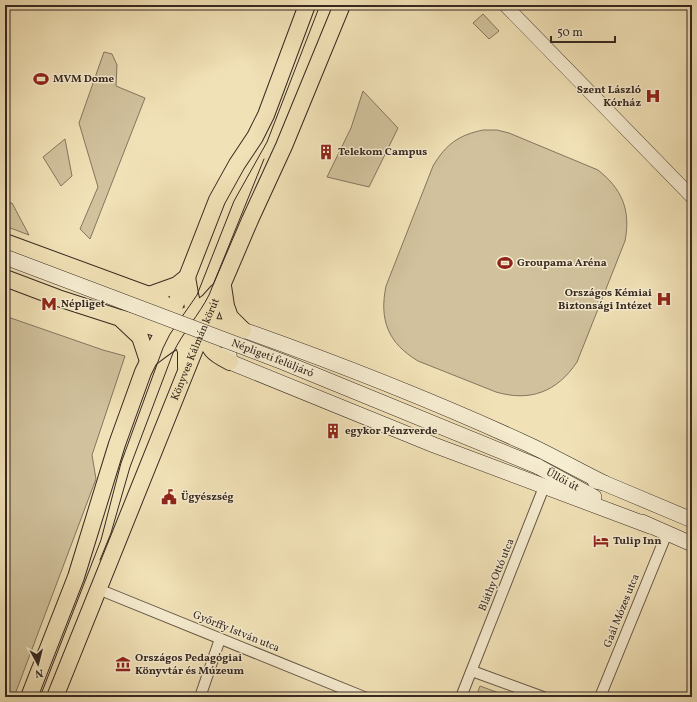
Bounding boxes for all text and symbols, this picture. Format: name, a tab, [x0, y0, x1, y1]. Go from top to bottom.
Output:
scale bar	[551, 18, 615, 44]
text: 50 m	[557, 25, 583, 41]
sports icon: MVM Dome	[32, 70, 50, 88]
place label: MVM Dome	[53, 72, 114, 87]
place label: Szent László Kórház	[577, 83, 641, 111]
hospital icon: Szent László Kórház	[644, 87, 662, 105]
building icon: Telekom Campus	[317, 143, 335, 161]
place label: Telekom Campus	[338, 145, 427, 160]
sports icon: Groupama Aréna	[496, 254, 514, 272]
place label: Groupama Aréna	[517, 256, 607, 271]
place label: Országos Kémiai Biztonsági Intézet	[558, 286, 652, 314]
hospital icon: Országos Kémiai Biztonsági Intézet	[655, 290, 673, 308]
metro station icon: Népliget	[40, 295, 58, 313]
street label: Könyves Kálmán körút	[168, 296, 223, 403]
place label: Népliget	[61, 297, 105, 312]
street label: Népligeti felüljáró	[229, 336, 316, 381]
building icon: egykor Pénzverde	[324, 422, 342, 440]
place label: egykor Pénzverde	[345, 424, 438, 439]
street label: Üllői út	[543, 465, 582, 495]
public building icon: Ügyészség	[160, 488, 178, 506]
place label: Ügyészség	[181, 490, 234, 505]
hotel icon: Tulip Inn	[592, 532, 610, 550]
place label: Tulip Inn	[613, 534, 662, 549]
street label: Bláthy Ottó utca	[476, 536, 519, 614]
street label: Gaál Mózes utca	[600, 571, 644, 650]
street label: Győrffy István utca	[190, 608, 282, 656]
north arrow	[18, 644, 58, 684]
place label: Országos Pedagógiai Könyvtár és Múzeum	[135, 651, 244, 679]
museum icon: Országos Pedagógiai Könyvtár és Múzeum	[114, 655, 132, 673]
text: N	[34, 665, 44, 680]

